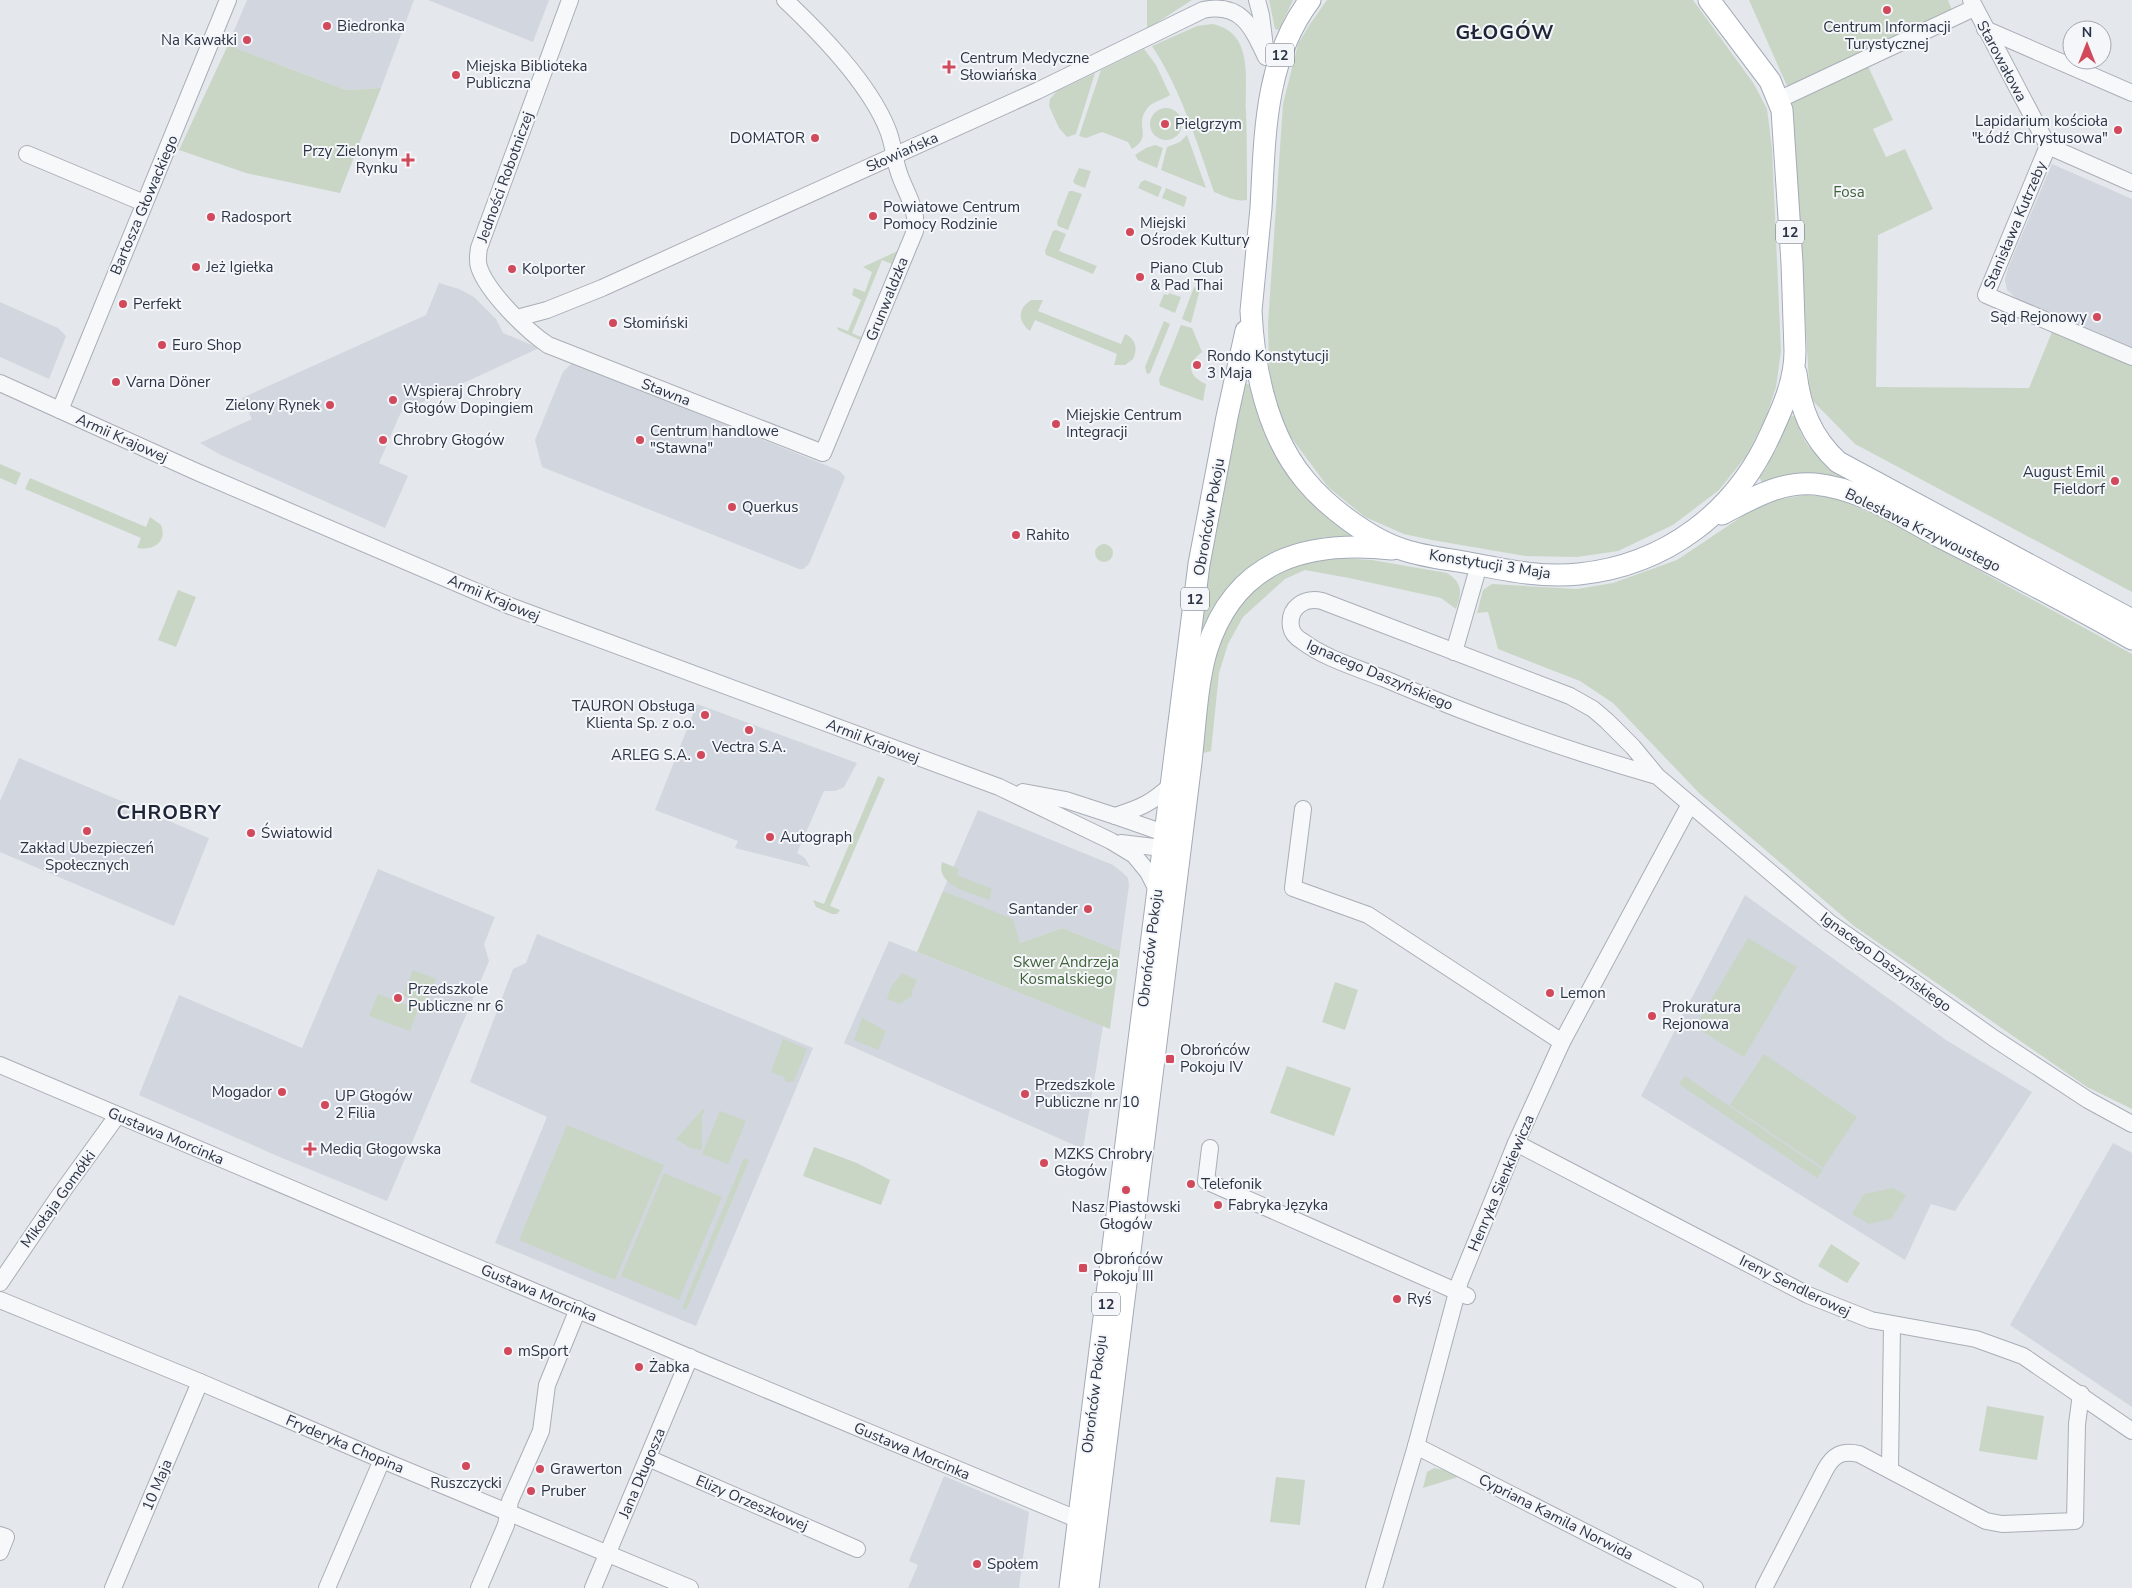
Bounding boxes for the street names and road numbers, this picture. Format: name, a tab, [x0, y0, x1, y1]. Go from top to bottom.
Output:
street label: Starowałowa	[1972, 17, 2032, 105]
road number: 12	[1266, 44, 1294, 66]
street label: Jedności Robotniczej	[472, 109, 538, 246]
street label: Słowiańska	[863, 127, 941, 177]
street label: Bartosza Głowackiego	[105, 132, 183, 278]
street label: Stanisława Kutrzeby	[1979, 157, 2051, 292]
road number: 12	[1776, 220, 1804, 243]
street label: Grunwaldzka	[861, 254, 913, 344]
street label: Stawna	[638, 373, 694, 411]
street label: Armii Krajowej	[73, 409, 171, 467]
street label: Obrońców Pokoju	[1189, 457, 1229, 577]
street label: Bolesława Krzywoustego	[1842, 484, 2004, 576]
street label: Konstytucji 3 Maja	[1428, 545, 1552, 583]
street label: Armii Krajowej	[445, 570, 543, 626]
road number: 12	[1181, 588, 1209, 610]
street label: Ignacego Daszyńskiego	[1304, 635, 1456, 715]
street label: Armii Krajowej	[823, 714, 923, 768]
street label: Obrońców Pokoju	[1133, 888, 1167, 1008]
street label: Ignacego Daszyńskiego	[1816, 908, 1956, 1016]
street label: Gustawa Morcinka	[105, 1102, 227, 1170]
street label: Henryka Sienkiewicza	[1463, 1112, 1539, 1254]
street label: Mikołaja Gomółki	[16, 1146, 100, 1252]
street label: Ireny Sendlerowej	[1736, 1250, 1854, 1322]
street label: Gustawa Morcinka	[478, 1259, 600, 1327]
road number: 12	[1092, 1292, 1120, 1316]
street label: Obrońców Pokoju	[1077, 1334, 1111, 1454]
street label: Fryderyka Chopina	[283, 1410, 407, 1478]
street label: Gustawa Morcinka	[851, 1417, 973, 1485]
street label: Jana Długosza	[614, 1425, 670, 1522]
street label: 10 Maja	[137, 1456, 177, 1514]
street label: Cypriana Kamila Norwida	[1475, 1469, 1637, 1565]
street label: Elizy Orzeszkowej	[693, 1470, 811, 1536]

